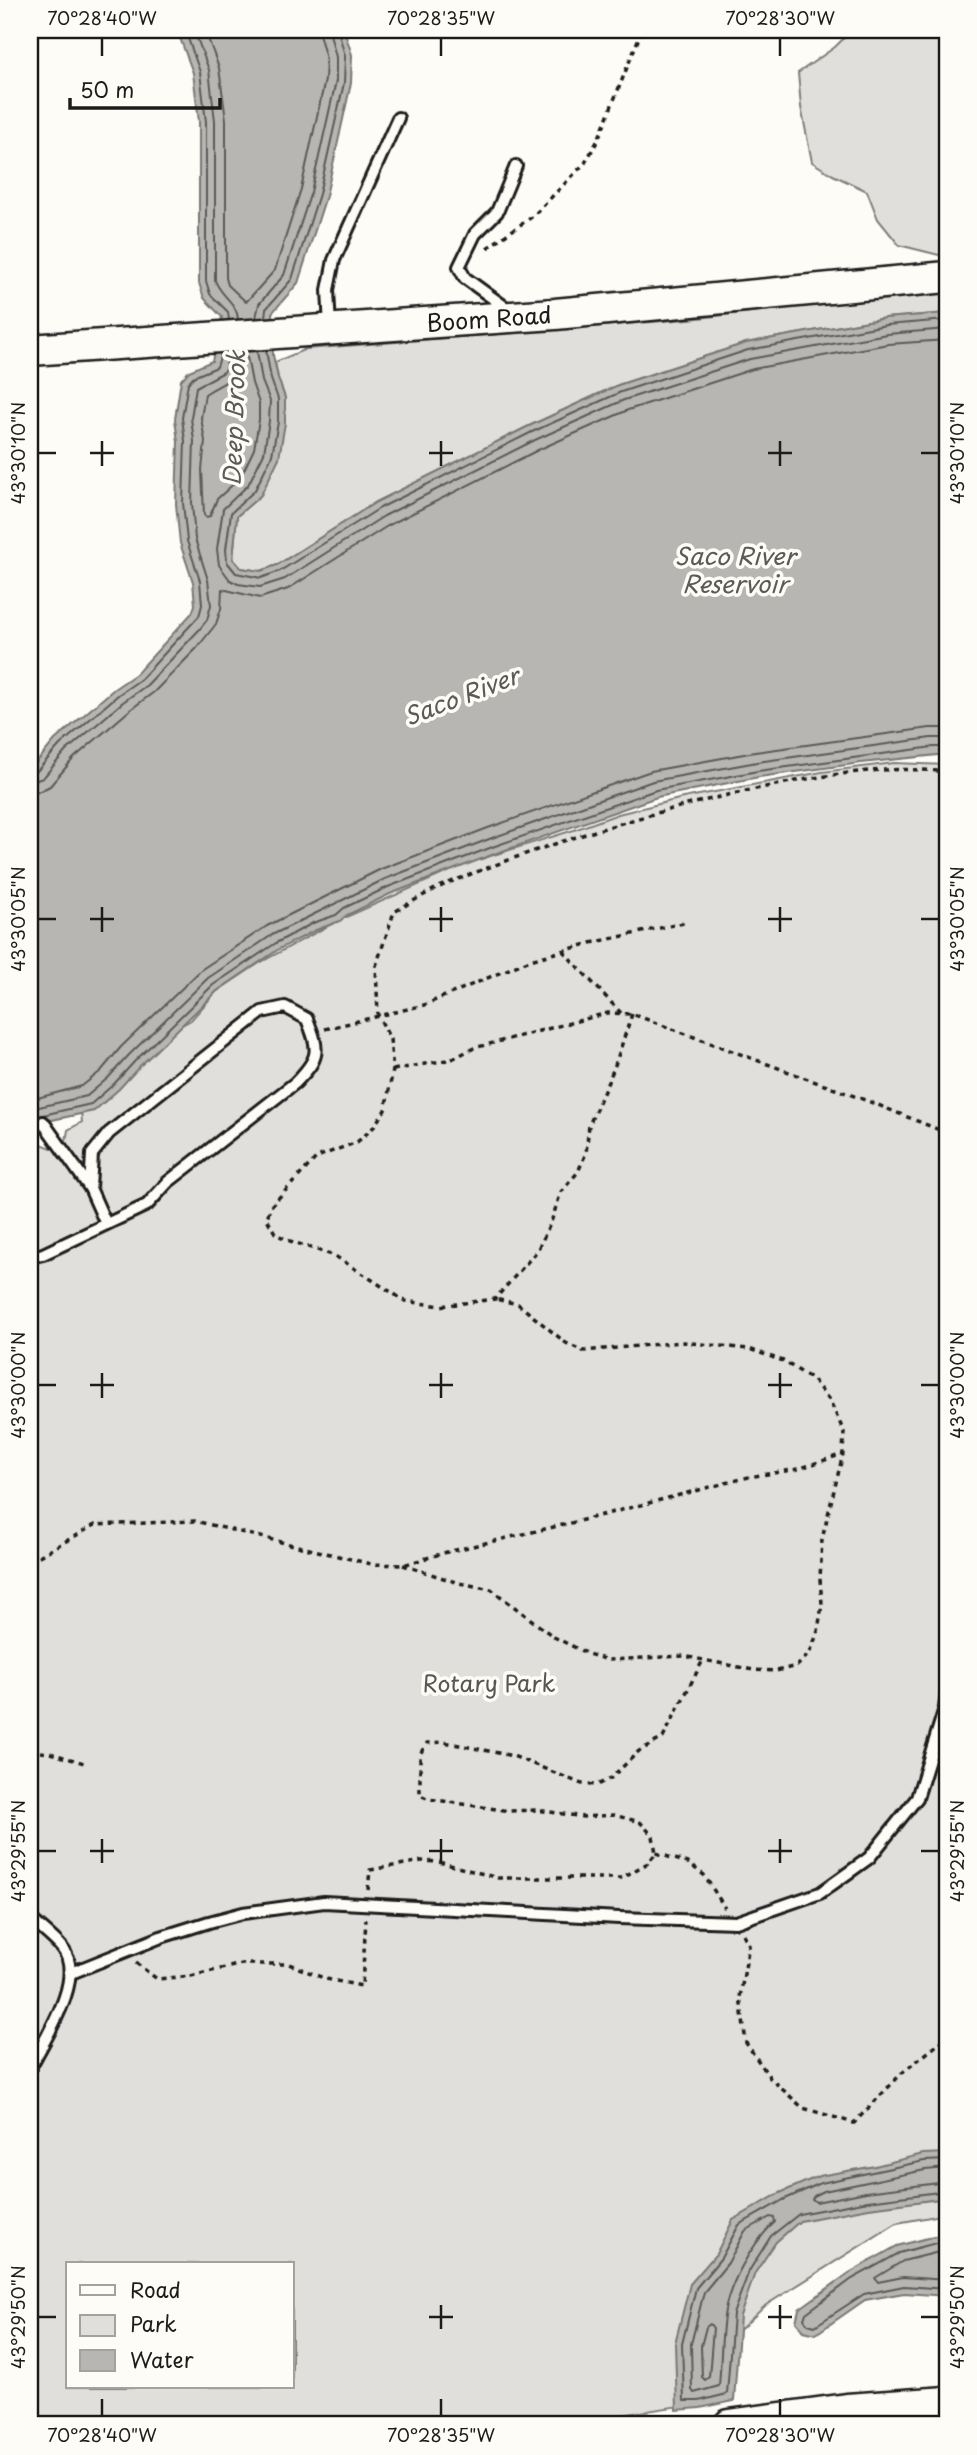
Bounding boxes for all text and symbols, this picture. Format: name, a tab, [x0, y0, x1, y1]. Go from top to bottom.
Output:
text: 70°28'40"W	[47, 4, 157, 31]
text: 70°28'35"W	[387, 4, 495, 31]
text: 70°28'30"W	[725, 4, 835, 31]
scale bar	[70, 66, 220, 110]
text: 50 m	[80, 73, 134, 105]
street label: Boom Road	[425, 296, 553, 340]
water label: Deep Brook	[213, 348, 253, 486]
text: 43°30'10"N	[4, 402, 31, 504]
text: 43°30'10"N	[943, 402, 970, 504]
water label: Saco River Reservoir	[675, 537, 799, 601]
water label: Saco River	[398, 655, 527, 733]
text: 43°30'05"N	[4, 866, 31, 972]
text: 43°30'05"N	[943, 866, 970, 972]
text: 43°30'00"N	[4, 1331, 31, 1439]
text: 43°30'00"N	[943, 1331, 970, 1439]
park label: Rotary Park	[422, 1665, 556, 1700]
text: 43°29'55"N	[4, 1800, 31, 1902]
text: 43°29'55"N	[943, 1800, 970, 1902]
legend	[66, 2262, 294, 2388]
text: 43°29'50"N	[4, 2265, 31, 2369]
text: 43°29'50"N	[943, 2265, 970, 2369]
text: Road	[130, 2273, 181, 2305]
text: Park	[130, 2307, 177, 2339]
text: Water	[130, 2343, 194, 2375]
text: 70°28'40"W	[47, 2421, 157, 2448]
text: 70°28'35"W	[387, 2421, 495, 2448]
text: 70°28'30"W	[725, 2421, 835, 2448]

